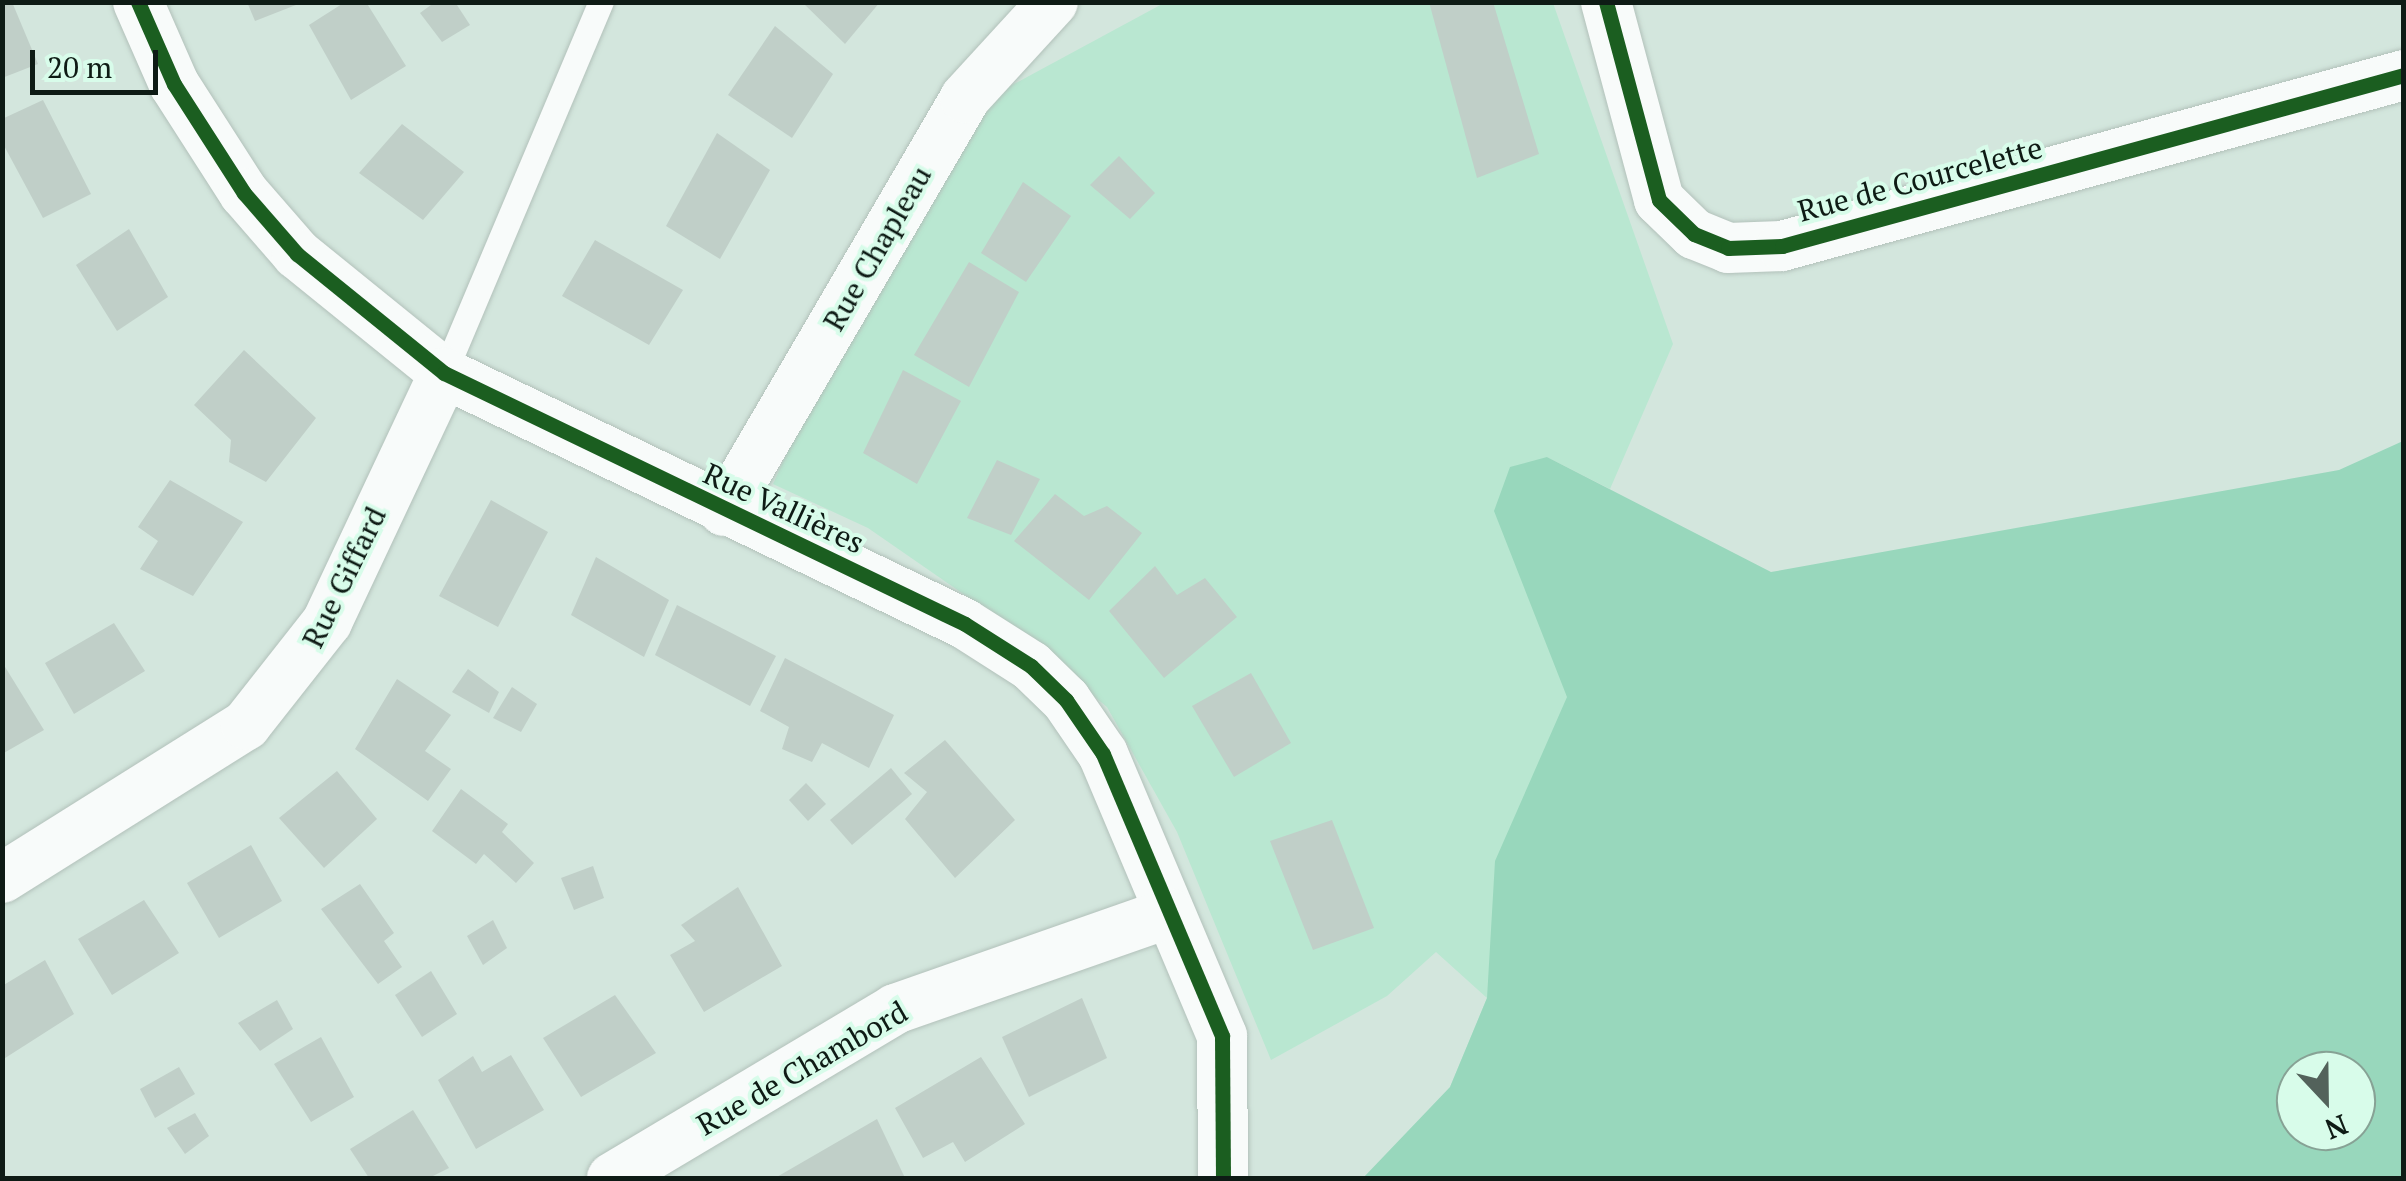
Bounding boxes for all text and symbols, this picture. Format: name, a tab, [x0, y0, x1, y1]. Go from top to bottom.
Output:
scale bar	[35, 30, 162, 92]
text: 20 m	[47, 47, 112, 87]
street label: Rue de Courcelette	[1794, 129, 2046, 229]
street label: Rue Chapleau	[815, 159, 939, 337]
street label: Rue Vallières	[698, 455, 870, 561]
street label: Rue Giffard	[294, 501, 394, 653]
street label: Rue de Chambord	[690, 993, 914, 1143]
north arrow	[2276, 1051, 2376, 1151]
text: N	[2320, 1106, 2353, 1149]

